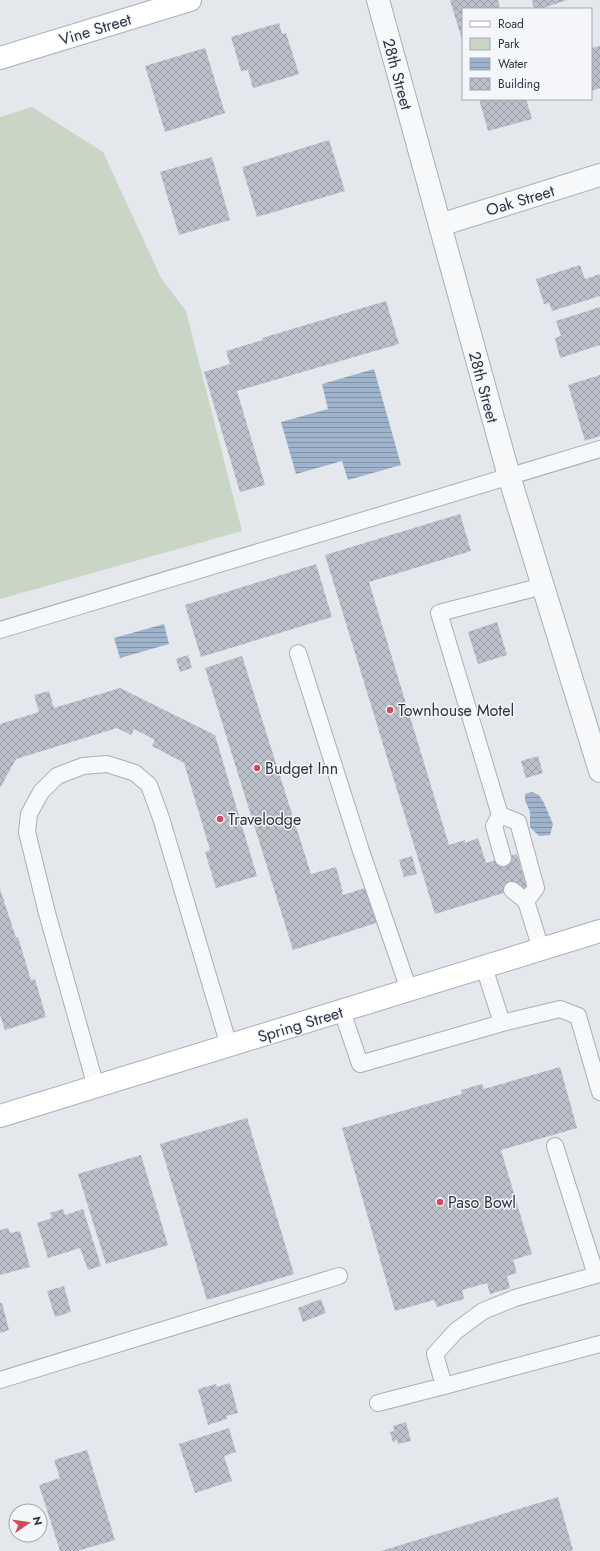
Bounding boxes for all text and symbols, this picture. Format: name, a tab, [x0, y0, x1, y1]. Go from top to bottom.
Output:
street label: Vine Street	[56, 8, 134, 51]
legend	[462, 8, 592, 100]
text: Road	[498, 15, 524, 33]
text: Park	[498, 35, 520, 53]
street label: 28th Street	[377, 36, 418, 113]
text: Water	[498, 55, 529, 73]
text: Building	[498, 75, 540, 93]
street label: Oak Street	[483, 179, 557, 222]
street label: 28th Street	[463, 349, 504, 426]
place label: Townhouse Motel	[398, 699, 514, 722]
marker: Townhouse Motel	[385, 705, 395, 715]
place label: Budget Inn	[265, 757, 338, 780]
marker: Budget Inn	[252, 763, 262, 773]
place label: Travelodge	[228, 808, 301, 831]
marker: Travelodge	[215, 814, 225, 824]
street label: Spring Street	[255, 1001, 346, 1048]
place label: Paso Bowl	[448, 1191, 516, 1214]
marker: Paso Bowl	[435, 1197, 445, 1207]
north arrow	[8, 1503, 48, 1543]
text: N	[29, 1515, 47, 1527]

